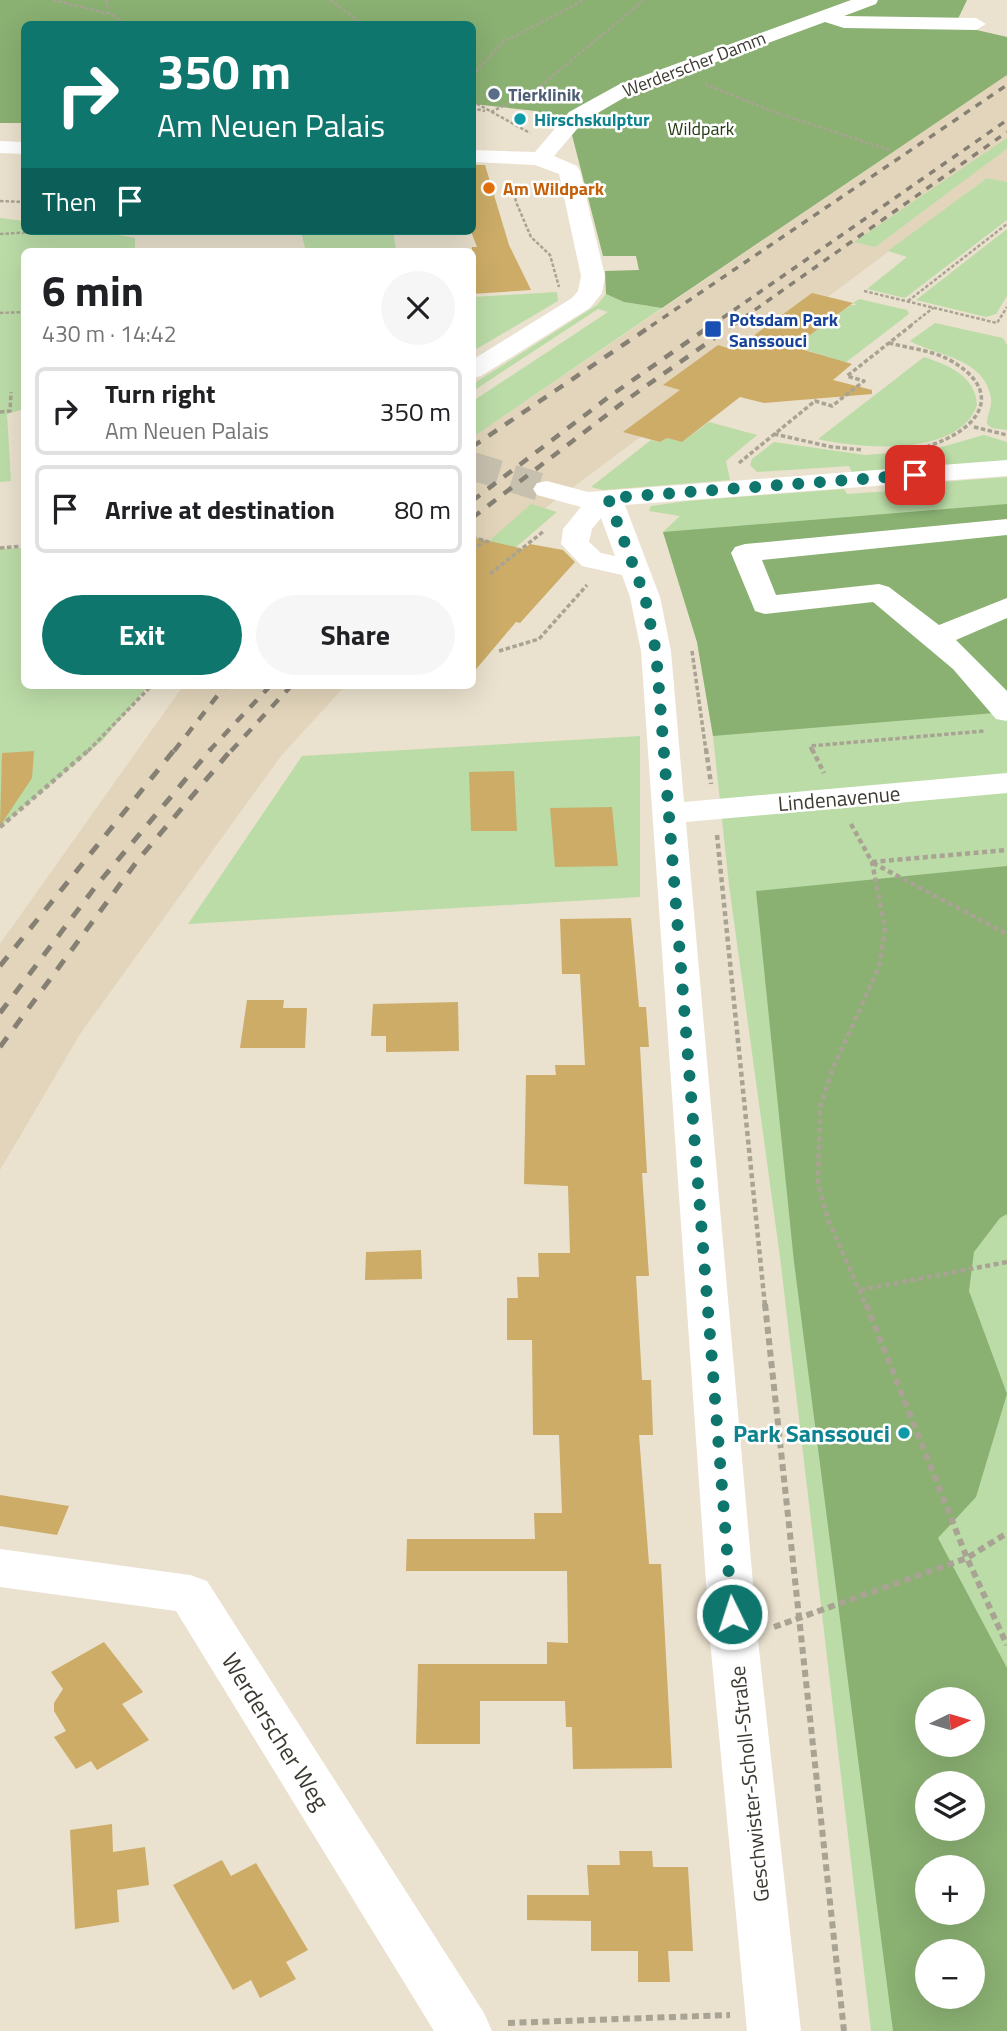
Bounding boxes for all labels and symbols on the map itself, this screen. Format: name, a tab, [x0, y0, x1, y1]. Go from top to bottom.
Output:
street label: Werderscher Damm	[618, 24, 770, 104]
place label: Tierklinik	[508, 81, 581, 108]
marker: Tierklinik	[486, 86, 502, 102]
place label: Hirschskulptur	[534, 106, 650, 133]
marker: Hirschskulptur	[512, 111, 528, 127]
park label: Wildpark	[668, 115, 735, 142]
place label: Am Wildpark	[503, 175, 605, 202]
marker: Am Wildpark	[481, 180, 497, 196]
place label: Potsdam Park Sanssouci	[729, 306, 839, 354]
marker: Potsdam Park Sanssouci	[703, 319, 723, 339]
pin	[885, 445, 945, 505]
street label: Lindenavenue	[776, 777, 902, 819]
place label: Park Sanssouci	[733, 1415, 890, 1451]
marker: Park Sanssouci	[896, 1425, 912, 1441]
position arrow	[695, 1577, 769, 1651]
street label: Werderscher Weg	[213, 1645, 339, 1817]
street label: Geschwister-Scholl-Straße	[721, 1664, 777, 1904]
north arrow	[915, 1687, 985, 1757]

